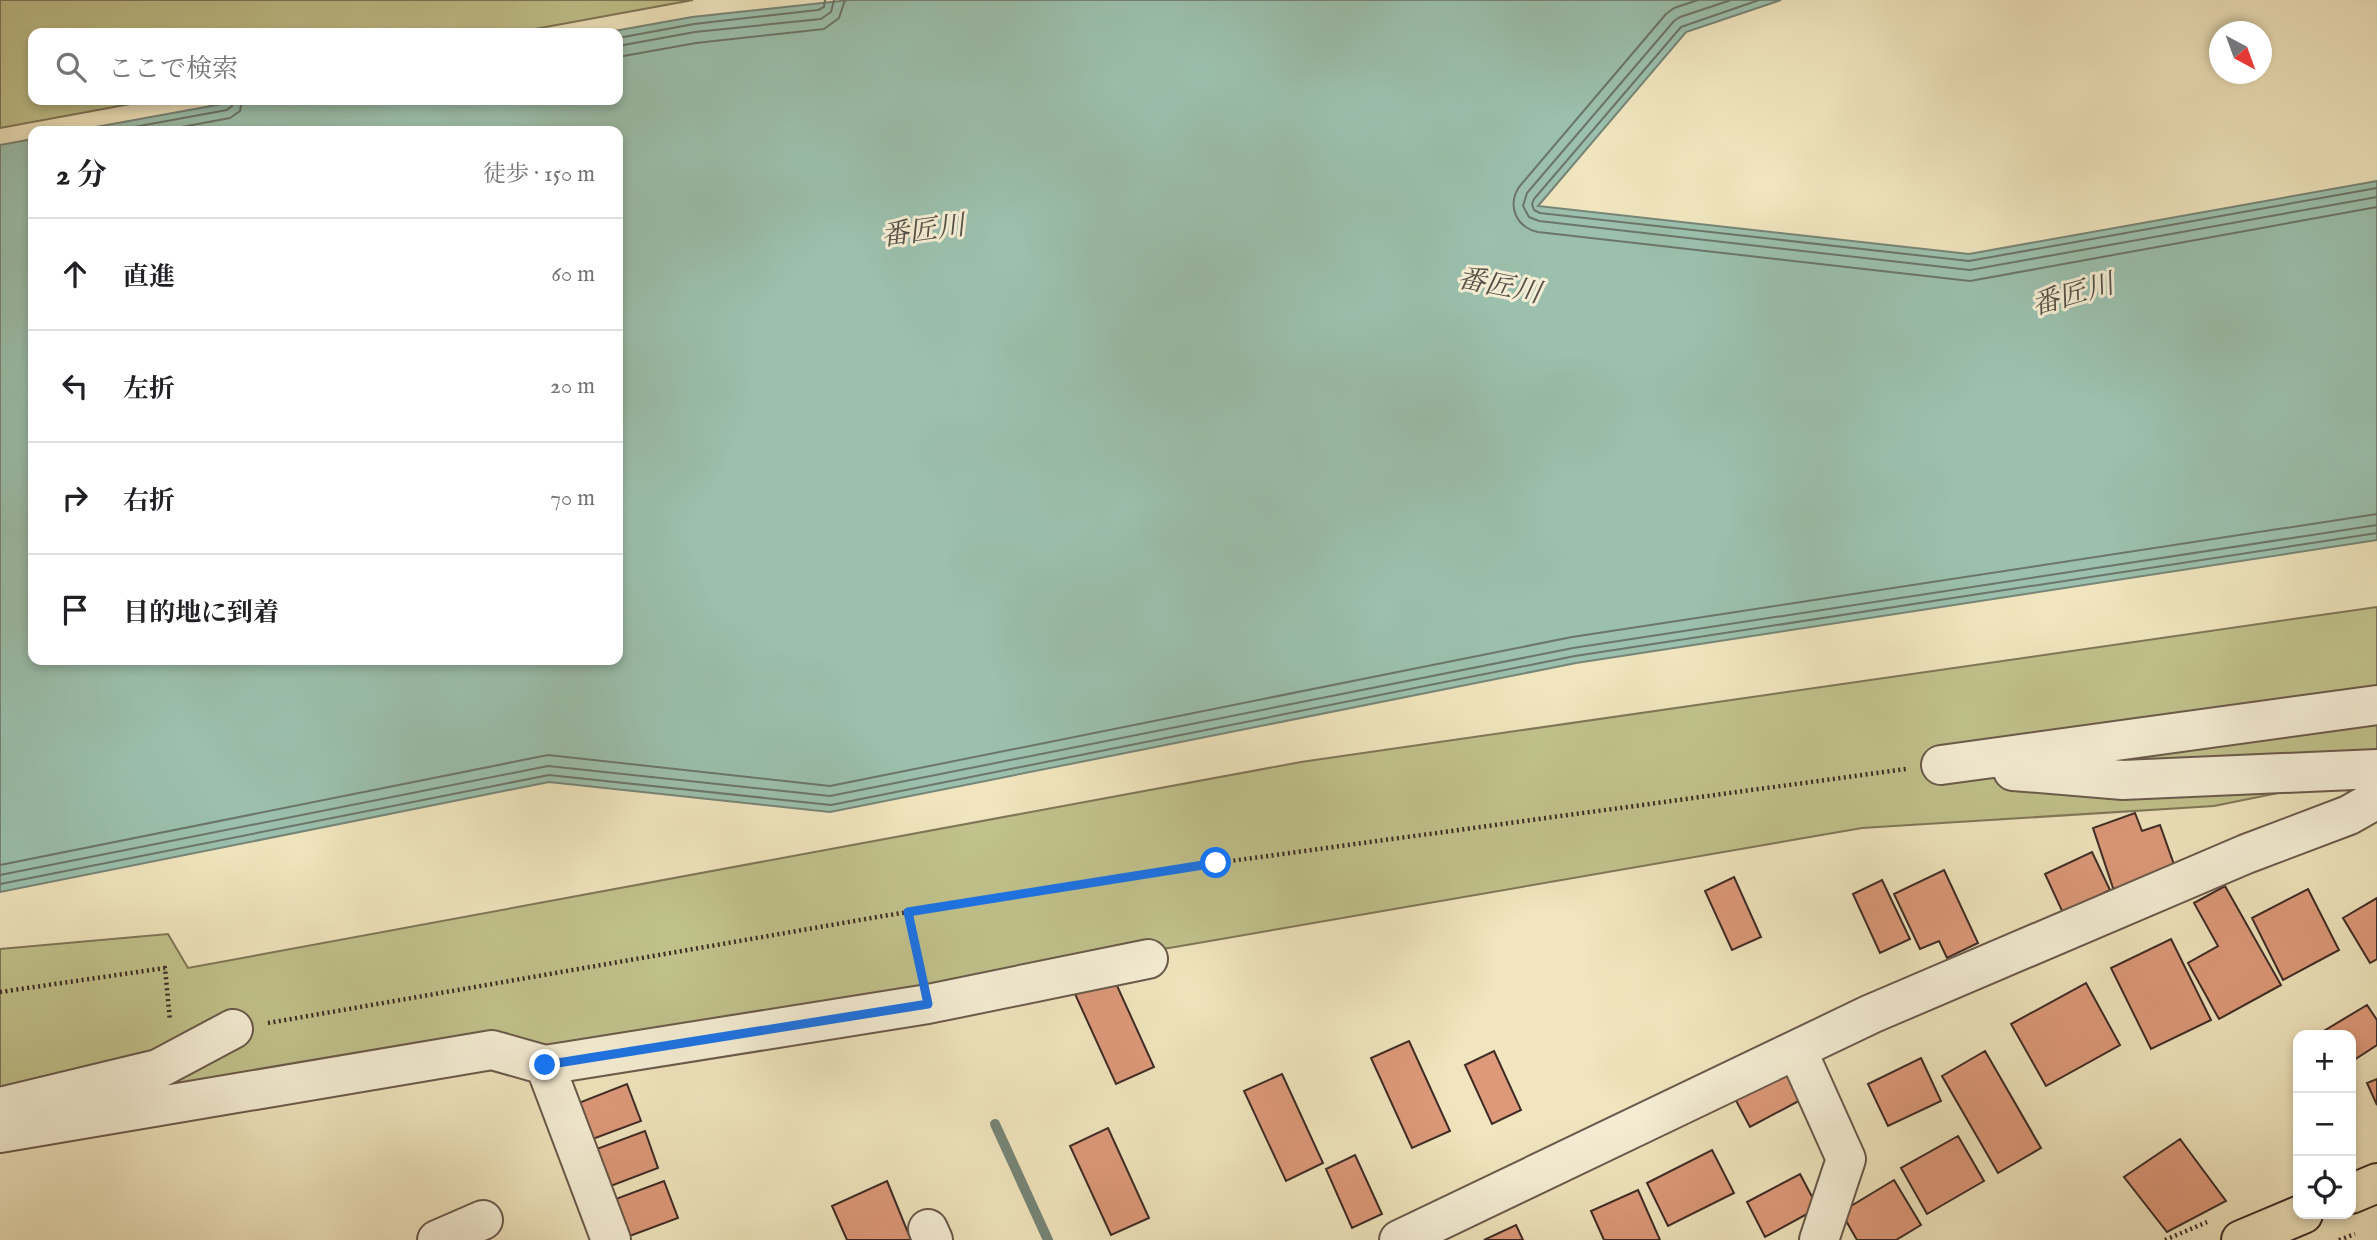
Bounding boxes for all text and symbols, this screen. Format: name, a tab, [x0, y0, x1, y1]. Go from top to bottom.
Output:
north arrow	[2209, 21, 2272, 84]
search box	[28, 28, 623, 105]
icon: search	[52, 48, 90, 86]
text: ここで検索	[108, 53, 238, 86]
text: 2 分	[56, 157, 107, 195]
text: 徒歩 · 150 m	[483, 160, 595, 189]
water label: 番匠川	[879, 208, 970, 255]
icon: ahead	[56, 255, 94, 293]
text: 60 m	[551, 260, 595, 289]
text: 直進	[123, 261, 175, 294]
water label: 番匠川	[1454, 262, 1547, 313]
water label: 番匠川	[2028, 267, 2121, 324]
icon: left	[56, 367, 94, 405]
text: 20 m	[550, 372, 595, 401]
text: 左折	[123, 373, 175, 406]
icon: right	[56, 479, 94, 517]
text: 70 m	[550, 484, 595, 513]
text: 右折	[123, 485, 175, 518]
icon: arrive	[56, 591, 94, 629]
text: 目的地に到着	[123, 597, 279, 630]
route start	[1200, 847, 1231, 878]
map controls	[2293, 1030, 2356, 1219]
button: +	[2293, 1030, 2356, 1093]
route end	[529, 1049, 560, 1080]
button: −	[2293, 1093, 2356, 1156]
button: locate	[2293, 1156, 2356, 1219]

